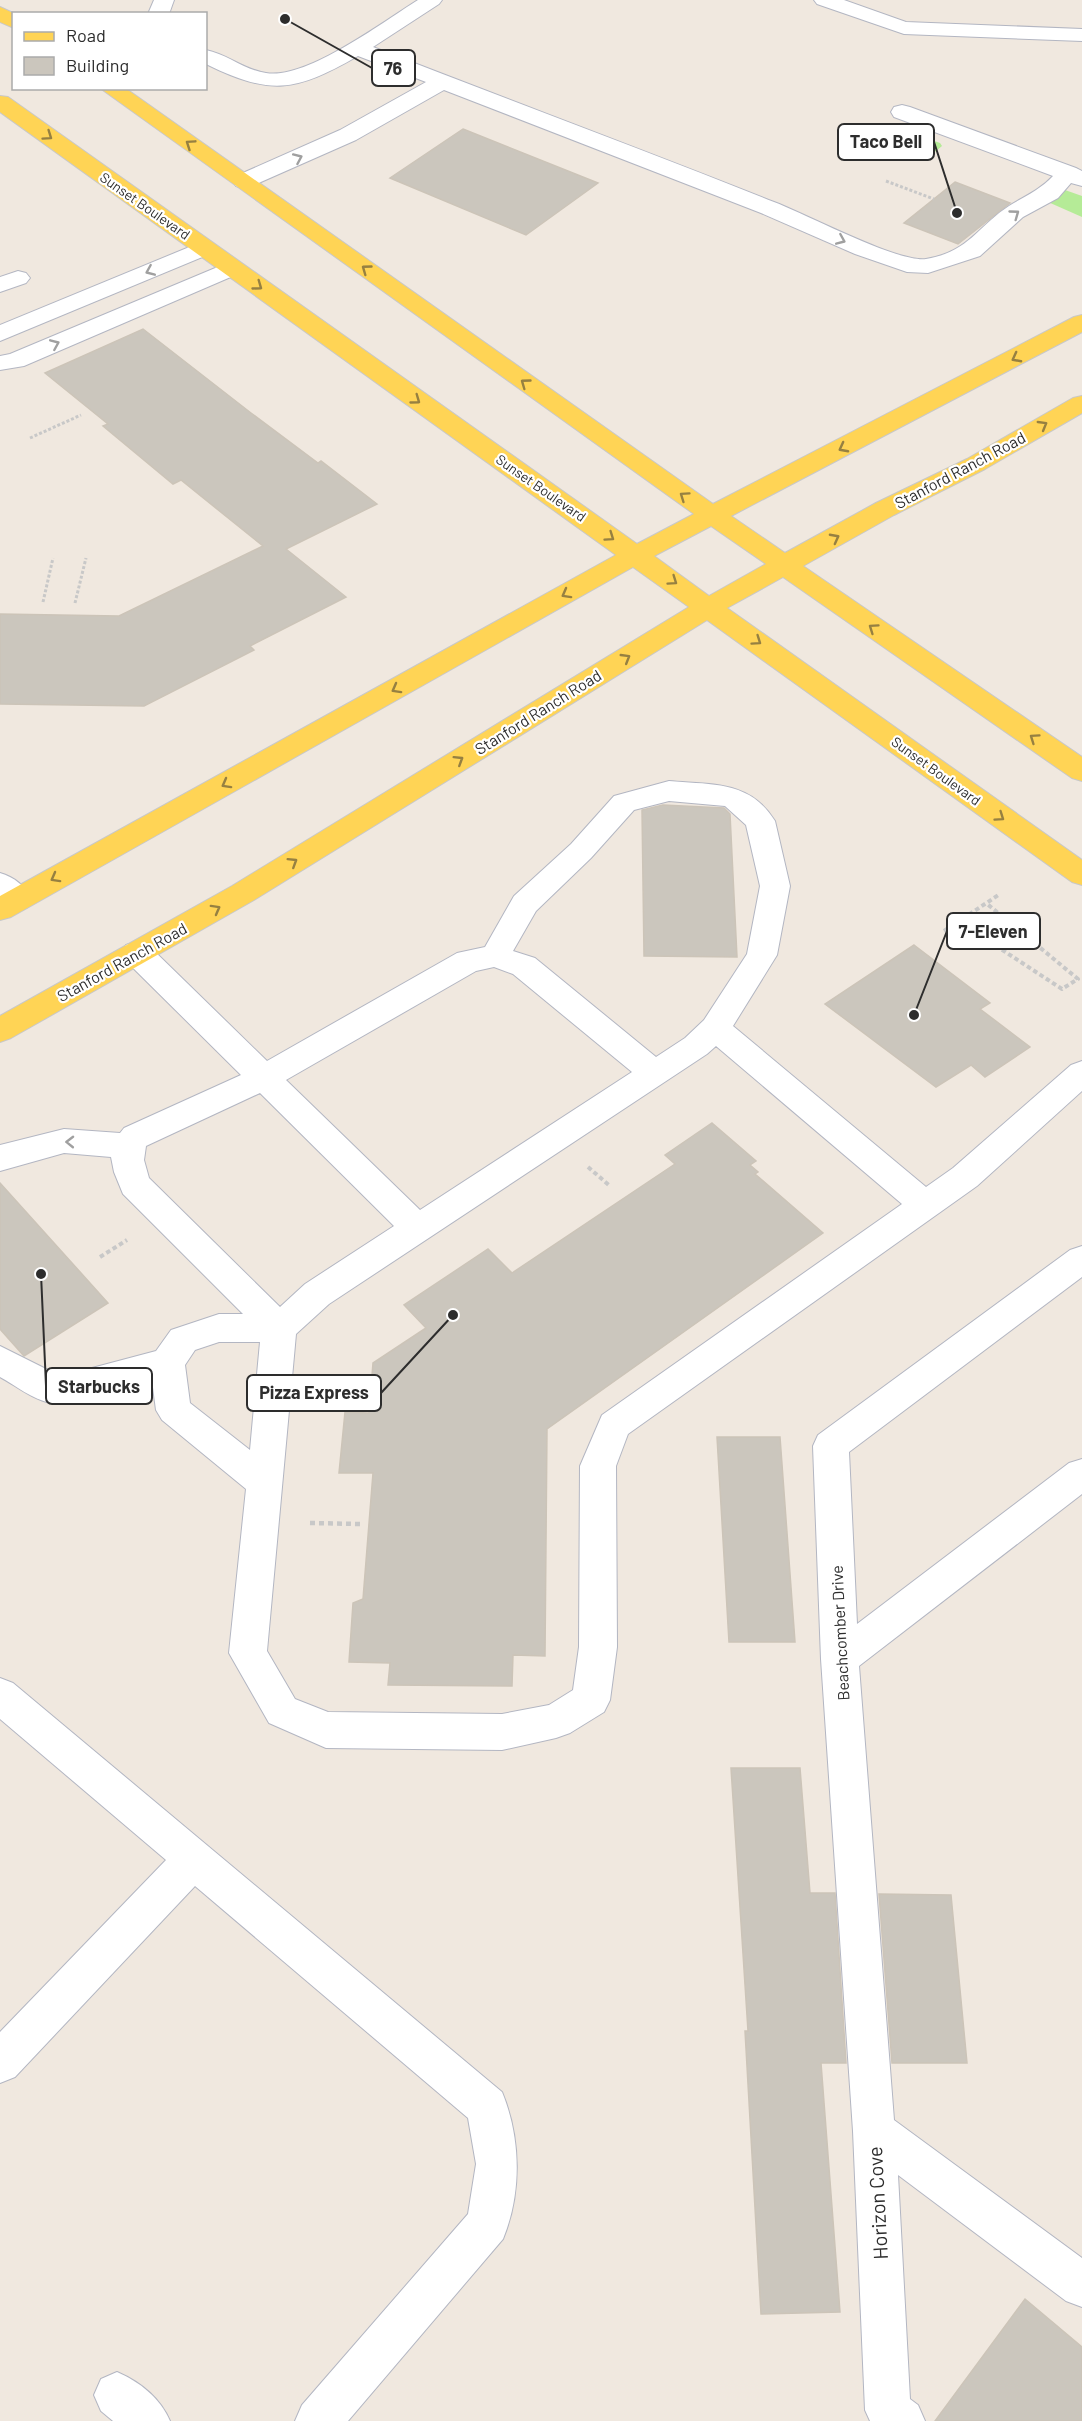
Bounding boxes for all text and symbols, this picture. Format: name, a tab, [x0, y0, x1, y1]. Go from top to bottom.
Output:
legend	[12, 12, 207, 90]
text: Road	[66, 24, 106, 46]
callout: 76	[372, 50, 415, 86]
text: Building	[66, 54, 129, 76]
text: 76	[384, 57, 403, 79]
callout: Taco Bell	[838, 124, 934, 160]
one-way arrow	[41, 129, 52, 140]
text: Taco Bell	[850, 130, 922, 152]
one-way arrow	[186, 140, 197, 151]
one-way arrow	[291, 153, 302, 165]
street label: Sunset Boulevard	[97, 168, 194, 243]
one-way arrow	[1009, 210, 1020, 221]
one-way arrow	[835, 233, 846, 245]
one-way arrow	[146, 264, 157, 276]
one-way arrow	[362, 265, 373, 276]
one-way arrow	[251, 279, 262, 290]
one-way arrow	[48, 339, 59, 351]
one-way arrow	[1011, 350, 1022, 362]
one-way arrow	[520, 379, 531, 390]
one-way arrow	[410, 392, 421, 403]
one-way arrow	[1037, 421, 1047, 432]
street label: Stanford Ranch Road	[891, 427, 1028, 512]
one-way arrow	[839, 441, 849, 452]
street label: Sunset Boulevard	[493, 450, 590, 525]
one-way arrow	[679, 492, 690, 503]
one-way arrow	[603, 529, 614, 540]
one-way arrow	[829, 534, 839, 545]
one-way arrow	[666, 574, 677, 585]
one-way arrow	[562, 587, 573, 598]
one-way arrow	[869, 624, 880, 635]
one-way arrow	[750, 634, 761, 645]
one-way arrow	[620, 654, 630, 666]
street label: Stanford Ranch Road	[471, 665, 604, 758]
one-way arrow	[392, 682, 402, 693]
street label: Sunset Boulevard	[888, 733, 984, 809]
one-way arrow	[1030, 734, 1041, 745]
one-way arrow	[453, 757, 464, 768]
one-way arrow	[222, 776, 232, 788]
one-way arrow	[994, 810, 1005, 821]
one-way arrow	[287, 858, 297, 870]
one-way arrow	[51, 871, 61, 882]
one-way arrow	[209, 904, 220, 916]
callout: 7-Eleven	[947, 913, 1040, 949]
street label: Stanford Ranch Road	[54, 918, 190, 1005]
text: 7-Eleven	[959, 920, 1027, 942]
one-way arrow	[66, 1136, 75, 1148]
callout: Starbucks	[46, 1368, 152, 1404]
text: Starbucks	[58, 1375, 140, 1397]
callout: Pizza Express	[247, 1375, 381, 1411]
text: Pizza Express	[259, 1381, 369, 1403]
street label: Beachcomber Drive	[826, 1565, 853, 1701]
street label: Horizon Cove	[862, 2146, 892, 2260]

